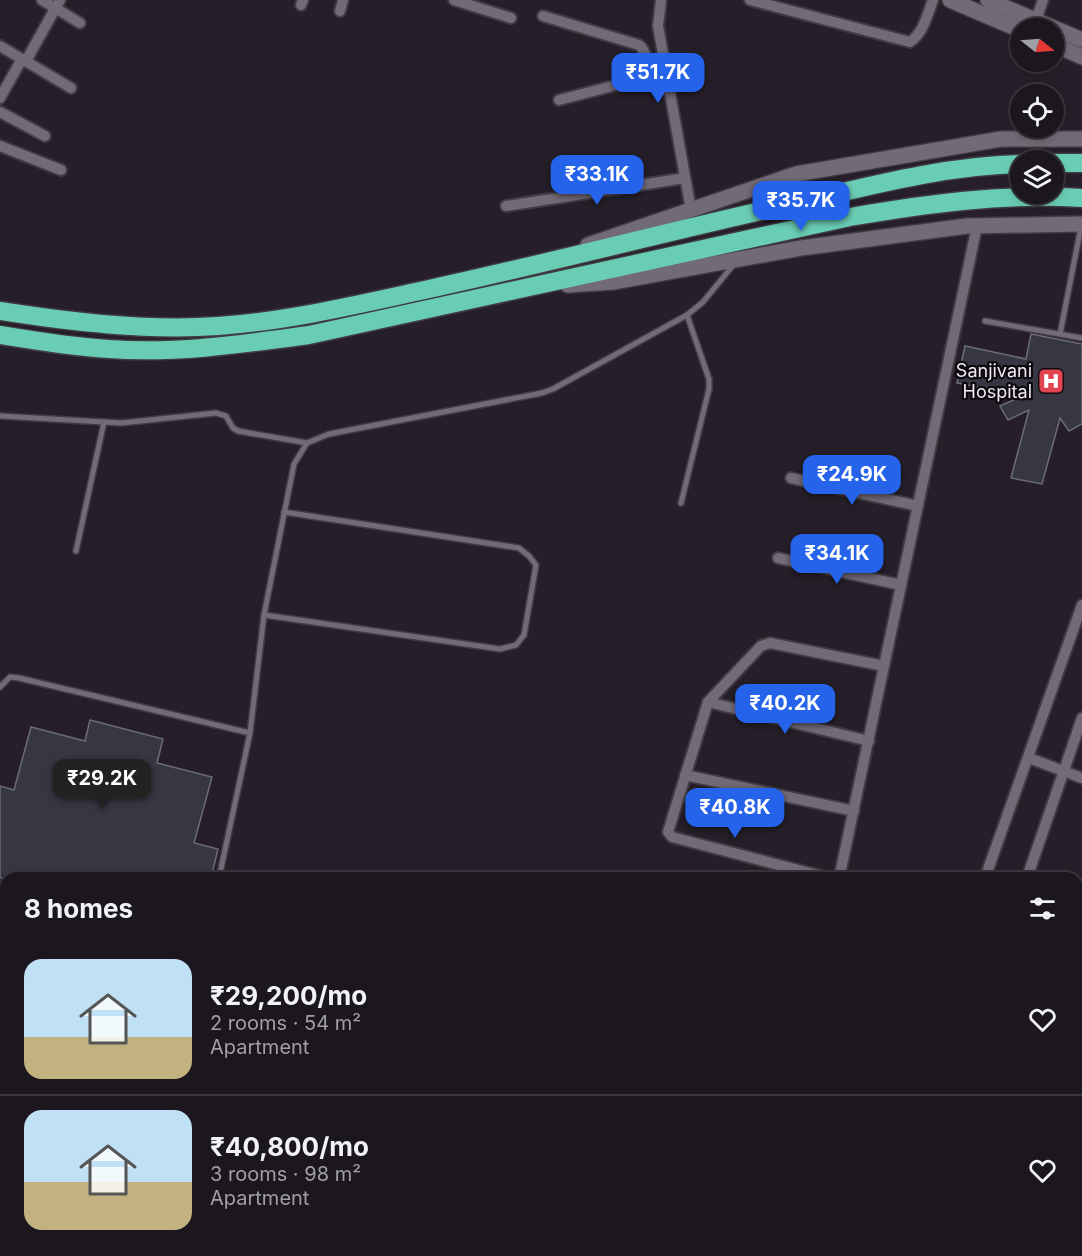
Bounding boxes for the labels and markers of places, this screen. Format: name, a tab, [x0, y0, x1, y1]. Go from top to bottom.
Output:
pin: ₹51.7K	[609, 53, 707, 104]
pin: ₹33.1K	[548, 155, 646, 206]
pin: ₹35.7K	[752, 181, 850, 232]
place label: Sanjivani Hospital	[956, 360, 1032, 402]
hospital icon: Sanjivani Hospital	[1036, 366, 1066, 396]
pin: ₹24.9K	[803, 455, 901, 506]
pin: ₹34.1K	[788, 534, 886, 585]
pin: ₹40.2K	[736, 684, 834, 735]
pin: ₹29.2K	[53, 759, 151, 810]
pin: ₹40.8K	[686, 788, 784, 839]

